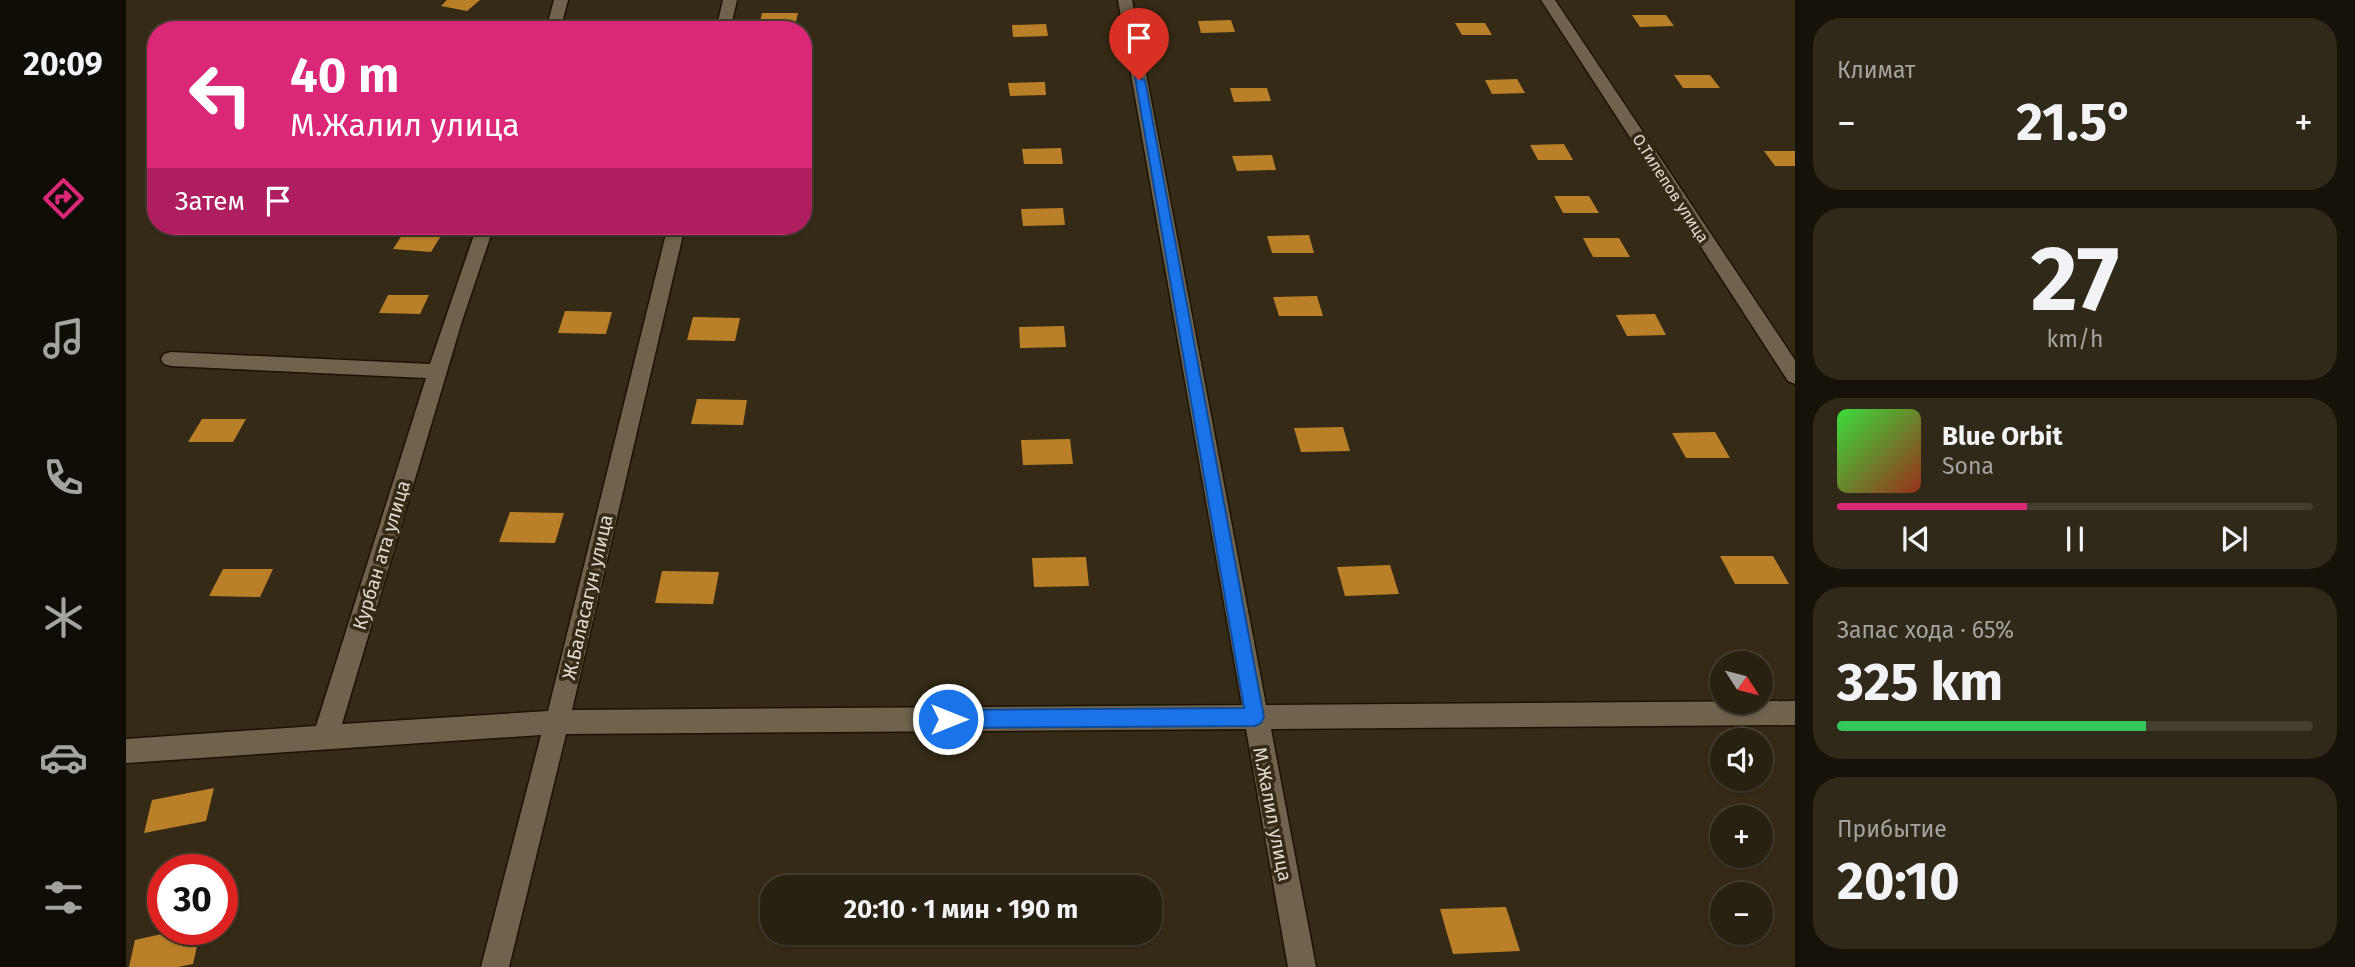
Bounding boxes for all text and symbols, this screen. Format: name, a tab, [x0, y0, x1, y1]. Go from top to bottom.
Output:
pin	[1109, 8, 1169, 80]
icon: arrive	[1120, 19, 1158, 57]
text: 20:09	[23, 45, 103, 83]
text: 40 m	[290, 46, 399, 105]
icon: left	[175, 49, 266, 140]
text: Климат	[1837, 56, 1915, 84]
text: 21.5°	[2016, 91, 2134, 154]
text: −	[1837, 100, 1856, 146]
text: +	[2294, 100, 2313, 146]
text: М.Жалил улица	[290, 106, 520, 144]
street label: О.Тилепов улица	[1628, 130, 1713, 246]
icon: directions	[39, 174, 88, 223]
icon: arrive	[259, 182, 297, 220]
text: Затем	[175, 186, 245, 217]
text: 27	[2031, 225, 2119, 334]
icon: music	[39, 314, 88, 363]
text: km/h	[2047, 325, 2103, 353]
text: Blue Orbit	[1942, 421, 2062, 452]
text: Sona	[1942, 452, 1994, 480]
icon: phone	[39, 453, 88, 502]
street label: Курбан ата улица	[348, 478, 415, 633]
street label: Ж.Баласагун улица	[557, 512, 618, 682]
icon: previous	[1897, 520, 1935, 558]
icon: pause	[2056, 520, 2094, 558]
icon: next	[2215, 520, 2253, 558]
icon: climate	[39, 593, 88, 642]
text: Запас хода · 65%	[1837, 616, 2014, 644]
north arrow	[1710, 651, 1773, 714]
map controls	[1710, 651, 1773, 945]
text: 325 km	[1837, 651, 2003, 714]
position arrow	[911, 682, 985, 756]
button: sound	[1710, 728, 1773, 791]
icon: car	[39, 733, 88, 782]
street label: М.Жалил улица	[1248, 745, 1297, 883]
button: +	[1710, 805, 1773, 868]
text: Прибытие	[1837, 815, 1947, 843]
text: 20:10	[1837, 850, 1960, 913]
speed limit sign: 30	[147, 854, 238, 945]
icon: filters	[39, 873, 88, 922]
button: −	[1710, 882, 1773, 945]
text: 20:10 · 1 мин · 190 m	[844, 894, 1078, 925]

